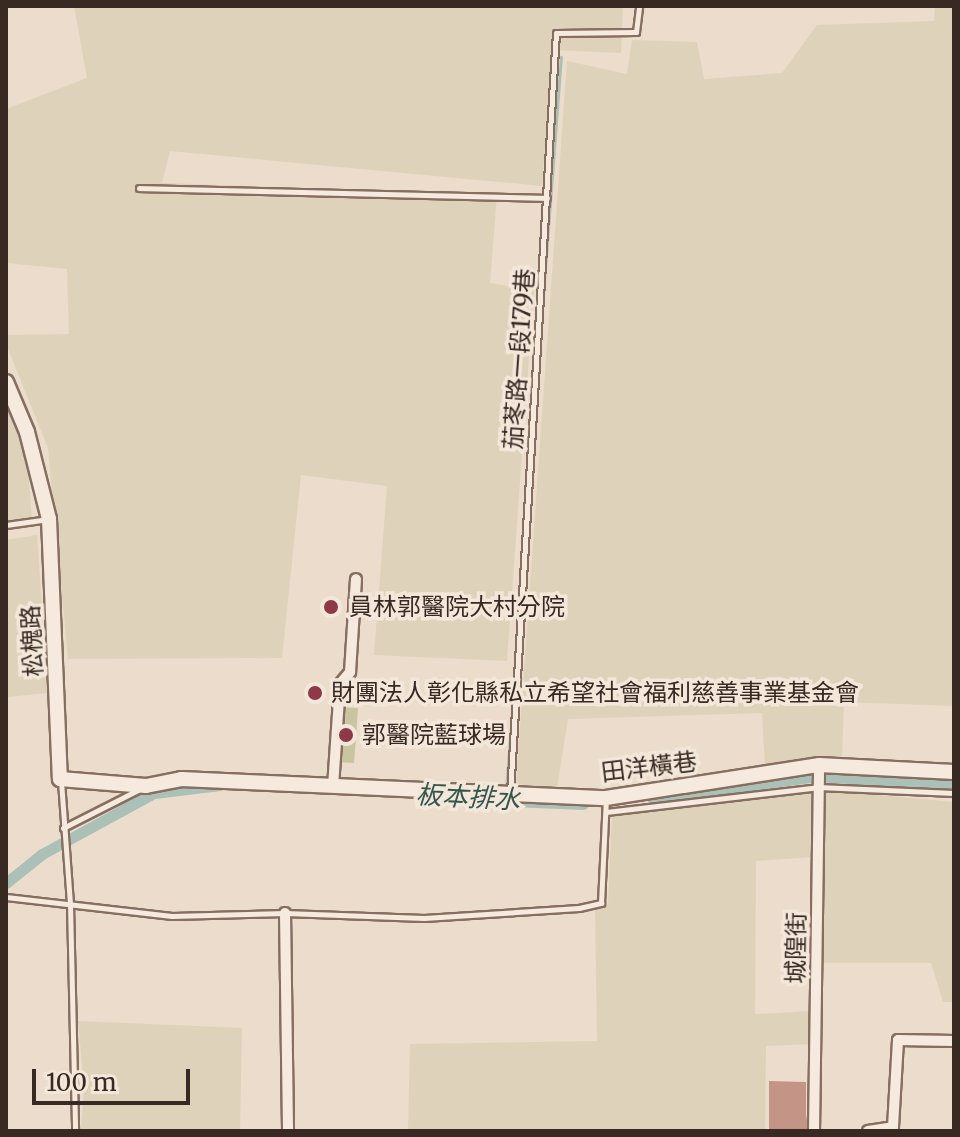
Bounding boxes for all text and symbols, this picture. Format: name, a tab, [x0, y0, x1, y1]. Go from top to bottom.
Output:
street label: 茄苳路一段179巷	[498, 268, 540, 450]
place label: 員林郭醫院大村分院	[349, 593, 565, 621]
marker: 員林郭醫院大村分院	[320, 596, 342, 618]
street label: 松槐路	[16, 604, 48, 678]
place label: 財團法人彰化縣私立希望社會福利慈善事業基金會	[331, 679, 859, 707]
marker: 財團法人彰化縣私立希望社會福利慈善事業基金會	[306, 684, 324, 702]
place label: 郭醫院藍球場	[362, 721, 506, 749]
marker: 郭醫院藍球場	[337, 726, 355, 744]
street label: 田洋橫巷	[600, 747, 698, 787]
water label: 板本排水	[415, 779, 521, 815]
street label: 城隍街	[781, 912, 811, 984]
scale bar	[36, 1053, 194, 1103]
text: 100 m	[46, 1067, 116, 1098]

